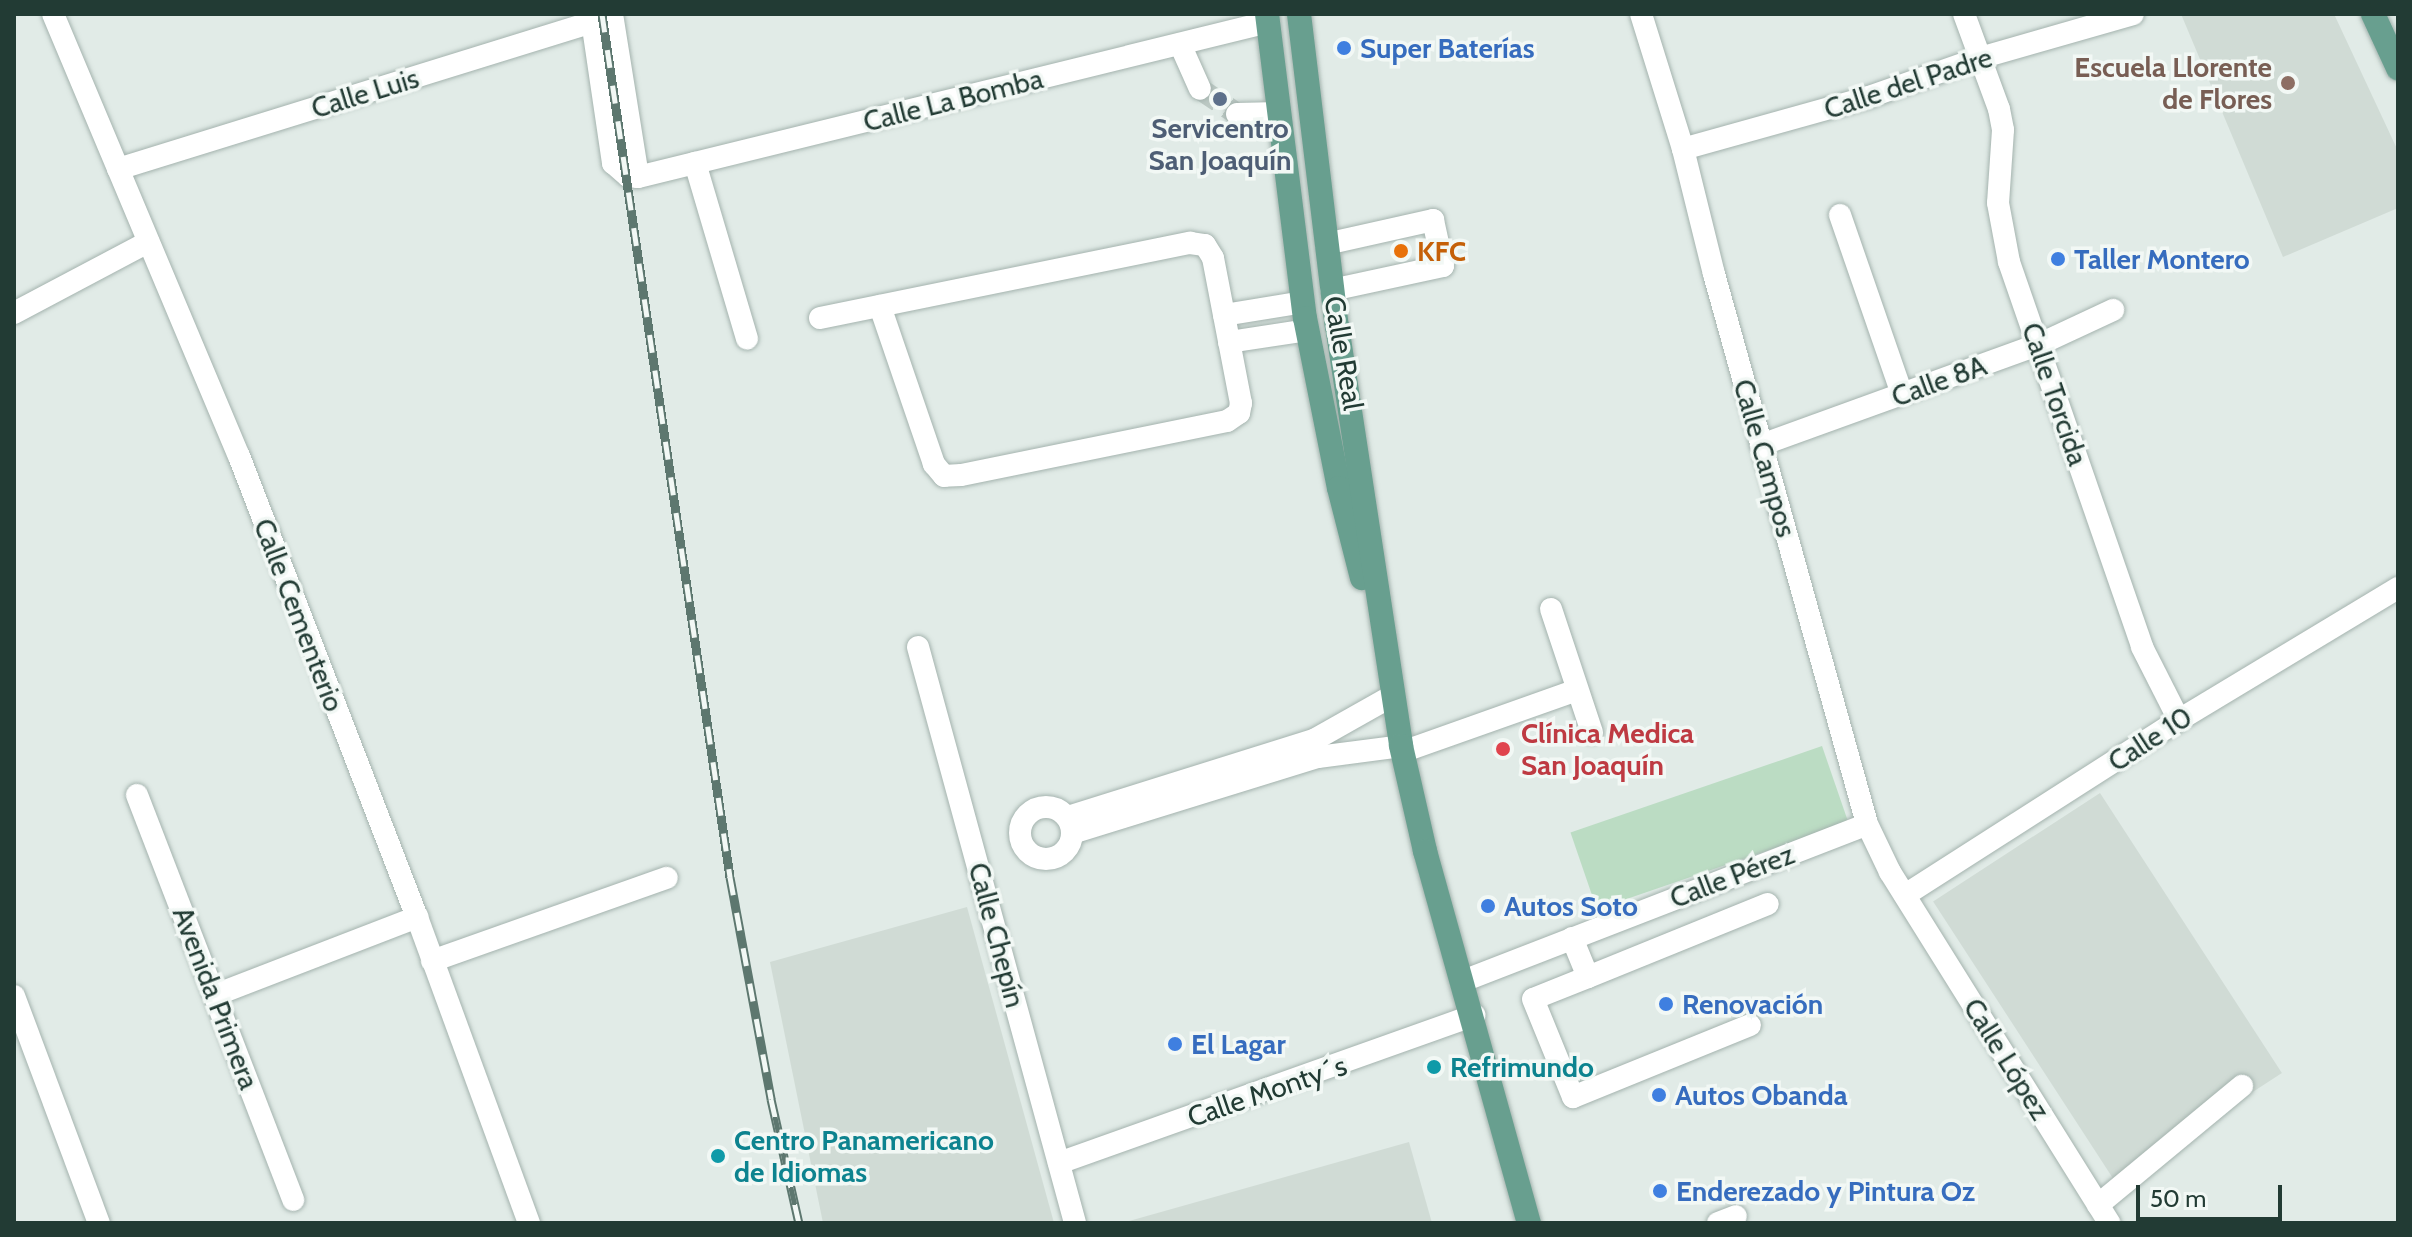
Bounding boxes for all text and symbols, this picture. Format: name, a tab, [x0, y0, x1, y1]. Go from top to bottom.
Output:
place label: Super Baterías	[1360, 31, 1535, 65]
marker: Super Baterías	[1335, 39, 1353, 57]
street label: Calle del Padre	[1820, 40, 1996, 126]
place label: Escuela Llorente de Flores	[2074, 50, 2272, 116]
street label: Calle Luis	[307, 61, 423, 125]
street label: Calle La Bomba	[860, 61, 1046, 139]
marker: Escuela Llorente de Flores	[2279, 74, 2297, 92]
marker: Servicentro San Joaquín	[1211, 90, 1229, 108]
place label: Servicentro San Joaquín	[1149, 111, 1291, 177]
place label: KFC	[1417, 234, 1466, 268]
marker: KFC	[1392, 242, 1410, 260]
place label: Taller Montero	[2074, 242, 2250, 276]
marker: Taller Montero	[2049, 250, 2067, 268]
street label: Calle Real	[1317, 293, 1371, 413]
street label: Calle Torcida	[2015, 318, 2095, 470]
street label: Calle 8A	[1887, 348, 1991, 414]
street label: Calle Campos	[1726, 375, 1804, 541]
street label: Calle Cementerio	[247, 514, 351, 716]
street label: Calle 10	[2102, 700, 2198, 778]
place label: Clínica Medica San Joaquín	[1521, 716, 1694, 782]
marker: Clínica Medica San Joaquín	[1492, 738, 1514, 760]
street label: Calle Pérez	[1665, 837, 1799, 915]
street label: Calle Chepín	[962, 859, 1032, 1011]
place label: Autos Soto	[1504, 889, 1638, 923]
marker: Autos Soto	[1479, 897, 1497, 915]
street label: Avenida Primera	[166, 902, 266, 1094]
place label: Renovación	[1682, 987, 1823, 1021]
street label: Calle López	[1957, 992, 2057, 1126]
marker: Renovación	[1657, 995, 1675, 1013]
place label: El Lagar	[1191, 1027, 1286, 1061]
marker: El Lagar	[1166, 1035, 1184, 1053]
street label: Calle Monty´s	[1183, 1048, 1351, 1134]
place label: Refrimundo	[1450, 1050, 1594, 1084]
marker: Refrimundo	[1425, 1058, 1443, 1076]
place label: Autos Obanda	[1675, 1078, 1848, 1112]
marker: Autos Obanda	[1650, 1086, 1668, 1104]
place label: Centro Panamericano de Idiomas	[734, 1123, 994, 1189]
marker: Centro Panamericano de Idiomas	[709, 1147, 727, 1165]
scale bar	[2140, 1169, 2286, 1219]
place label: Enderezado y Pintura Oz	[1676, 1174, 1975, 1208]
marker: Enderezado y Pintura Oz	[1651, 1182, 1669, 1200]
text: 50 m	[2150, 1184, 2206, 1213]

